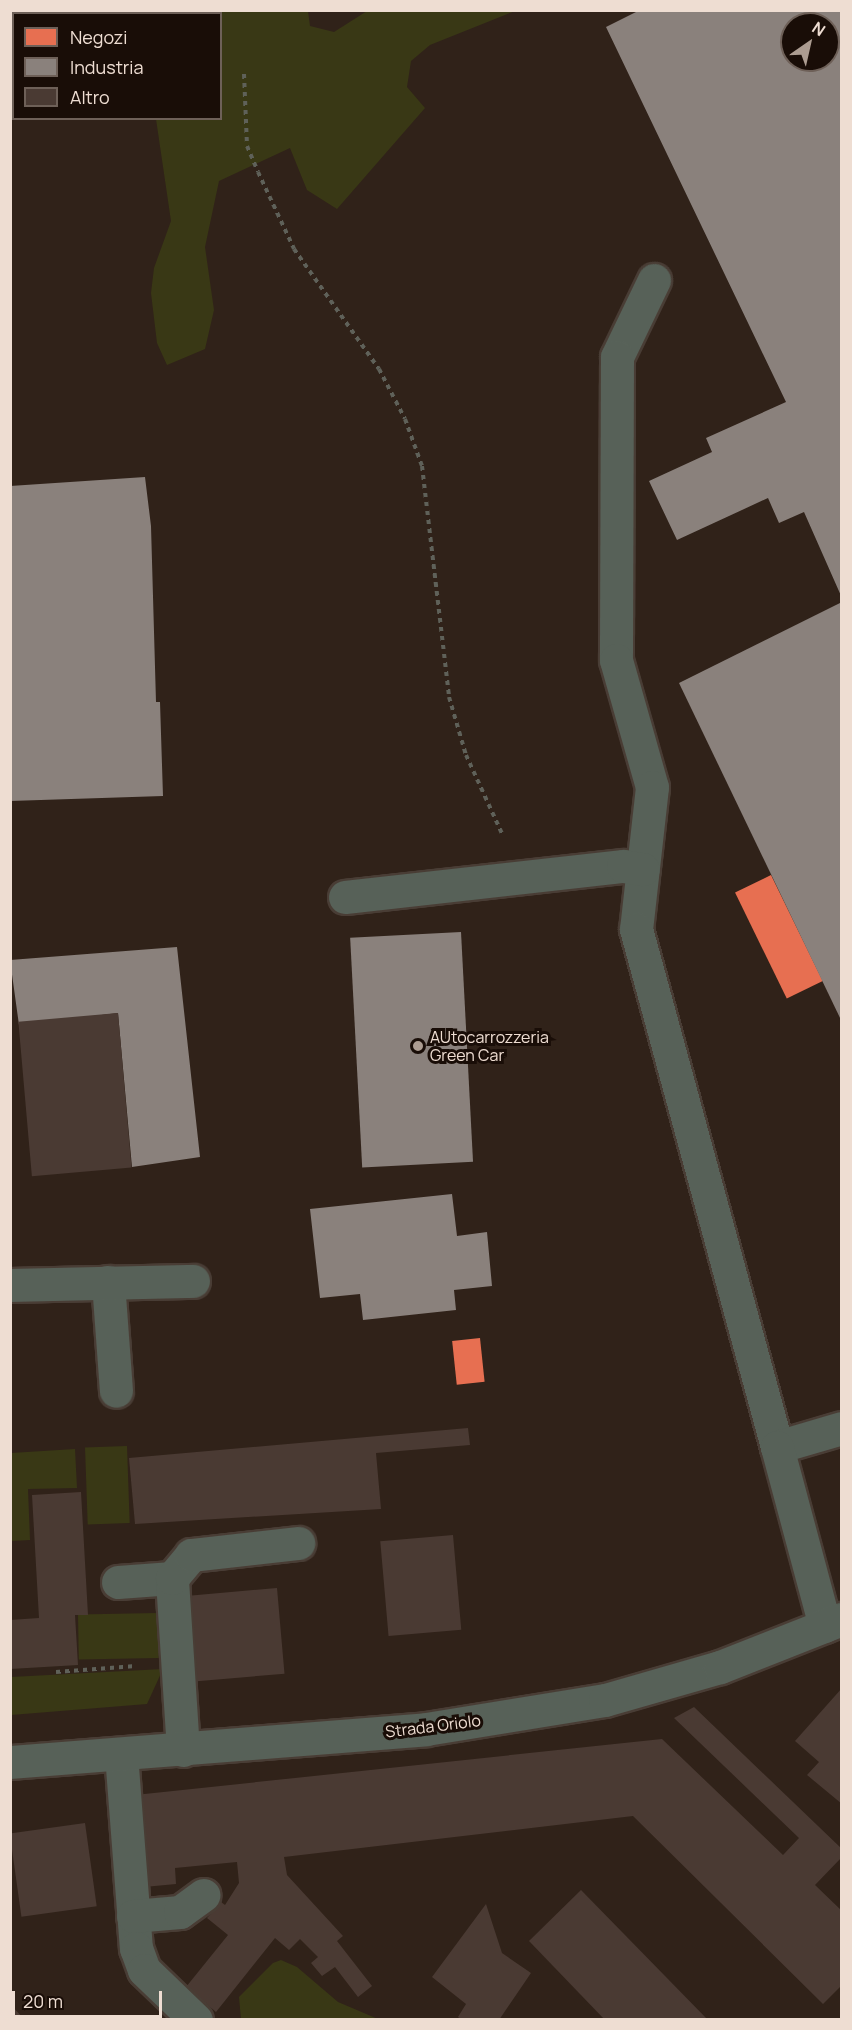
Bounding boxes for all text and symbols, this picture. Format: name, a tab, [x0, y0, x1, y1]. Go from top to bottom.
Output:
legend	[12, 12, 222, 120]
north arrow	[780, 12, 840, 72]
text: N	[808, 16, 830, 41]
text: Negozi	[70, 25, 128, 49]
text: Industria	[70, 55, 144, 79]
text: Altro	[70, 85, 110, 109]
place label: AUtocarrozzeria Green Car	[430, 1027, 549, 1065]
marker: AUtocarrozzeria Green Car	[411, 1039, 425, 1053]
street label: Strada Oriolo	[384, 1711, 482, 1741]
scale bar	[15, 1979, 165, 2017]
text: 20 m	[23, 1989, 63, 2013]

